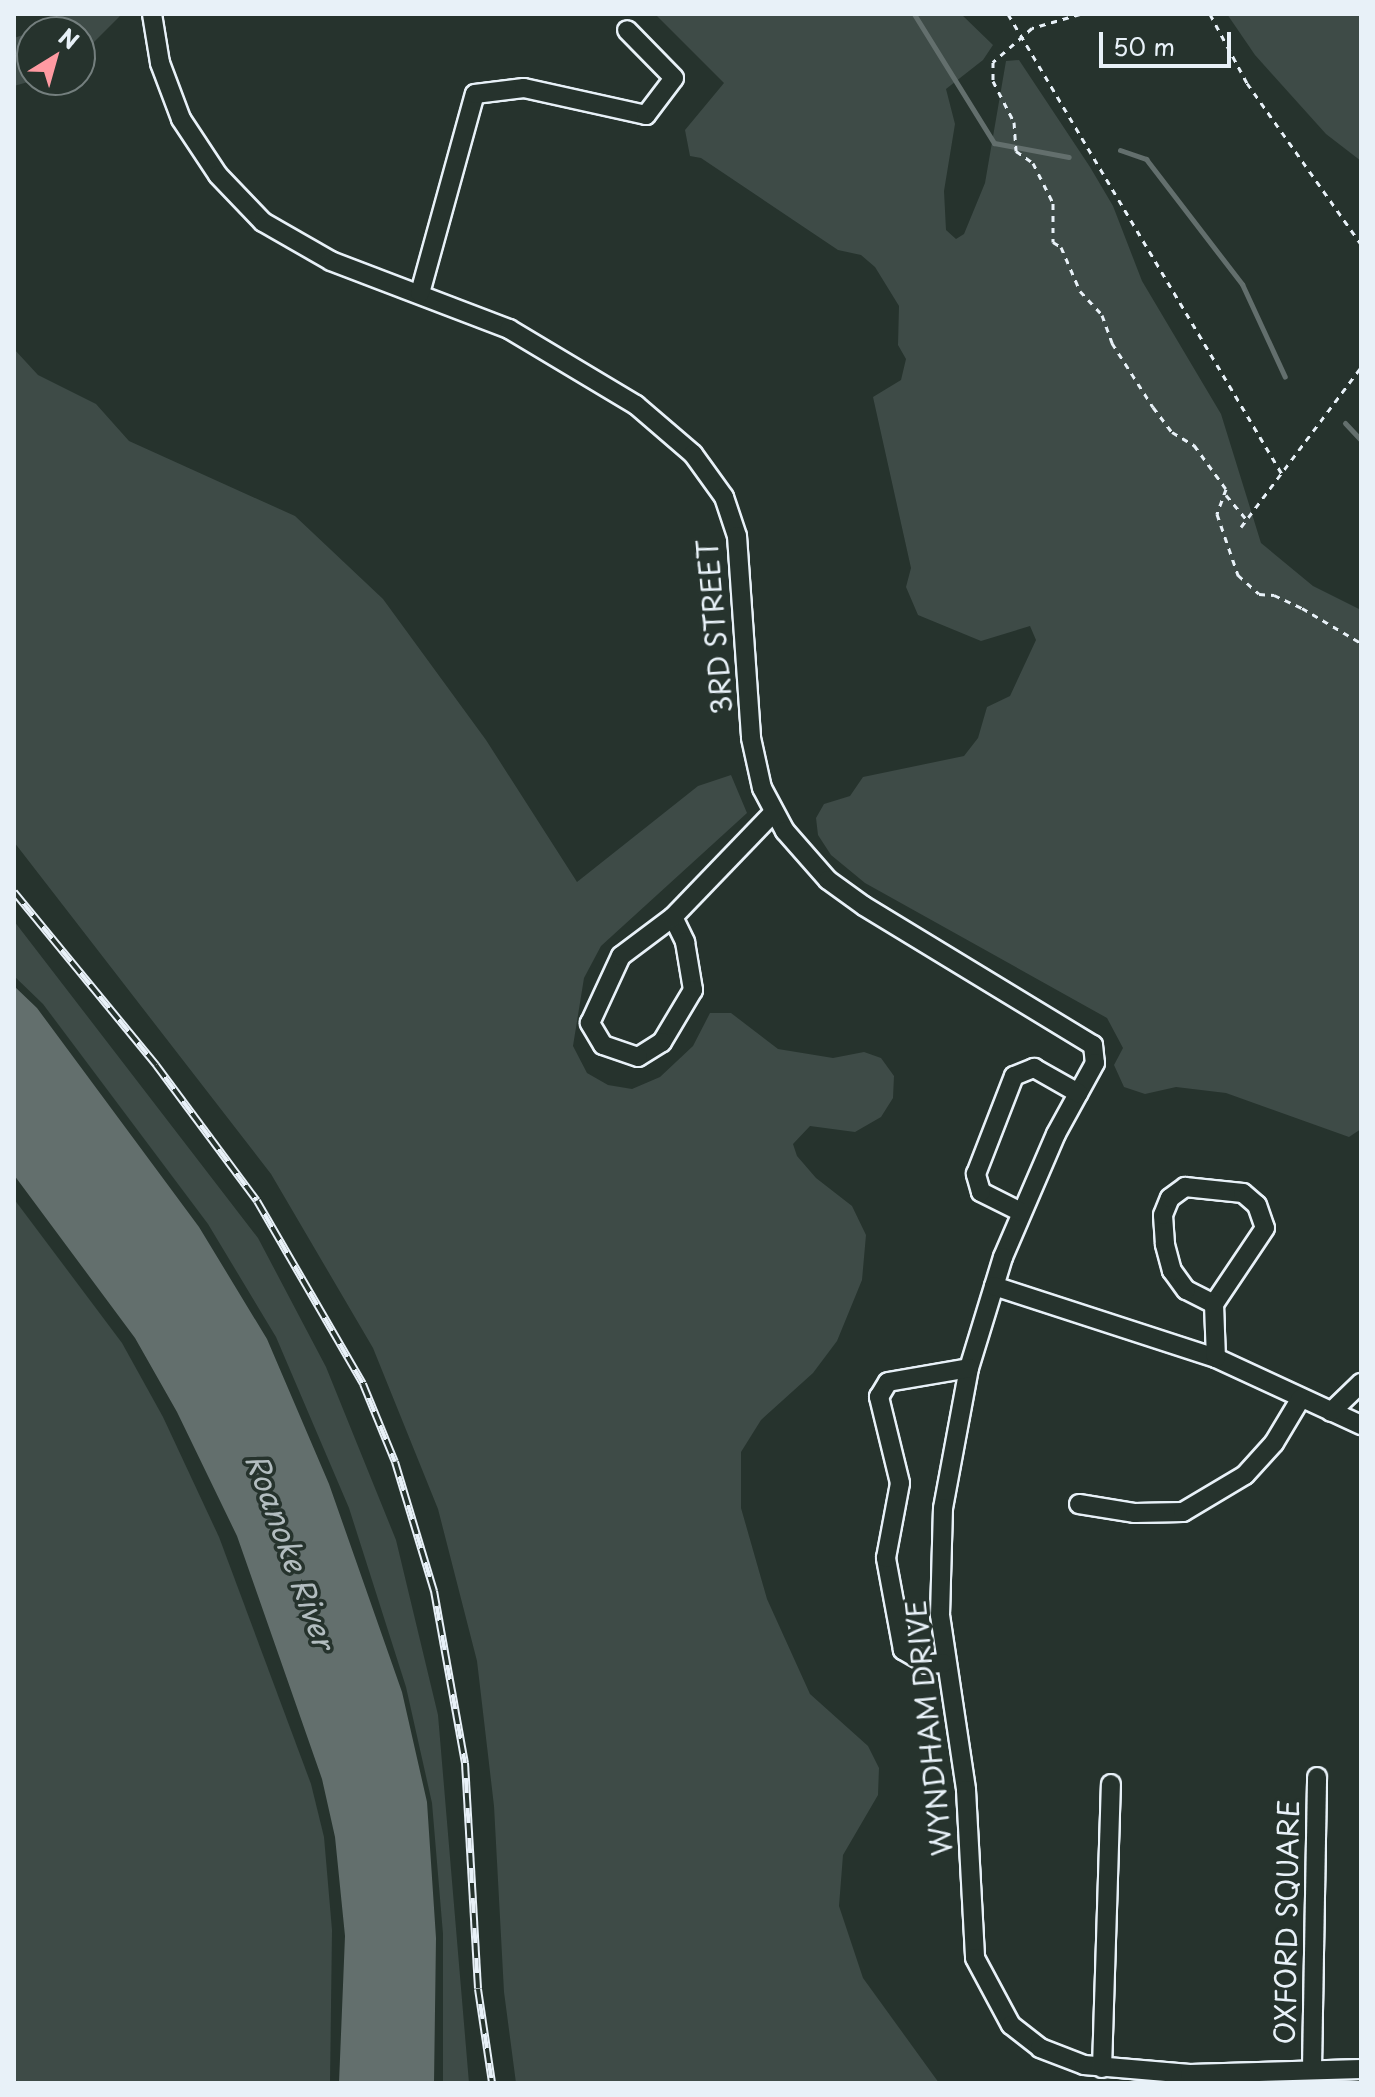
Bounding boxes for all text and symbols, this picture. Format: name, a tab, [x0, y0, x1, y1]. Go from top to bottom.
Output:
north arrow	[16, 16, 96, 96]
scale bar	[1103, 16, 1235, 66]
text: N	[53, 20, 86, 56]
text: 50 m	[1113, 28, 1175, 64]
street label: 3RD STREET	[689, 536, 739, 718]
water label: Roanoke River	[239, 1447, 343, 1655]
street label: WYNDHAM DRIVE	[898, 1599, 958, 1857]
street label: OXFORD SQUARE	[1267, 1797, 1305, 2047]

